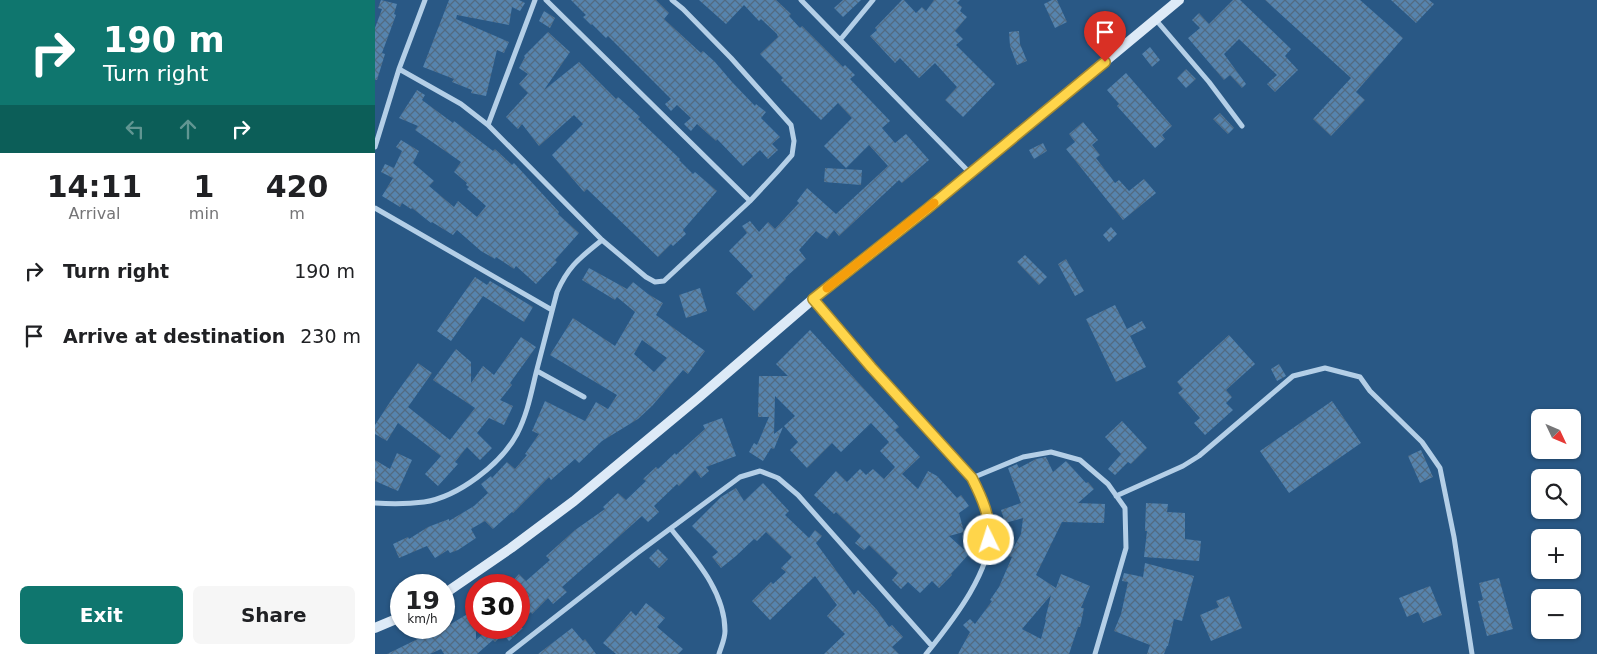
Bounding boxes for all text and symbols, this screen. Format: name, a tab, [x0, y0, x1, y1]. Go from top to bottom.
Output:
pin	[1084, 11, 1126, 62]
icon: arrive	[1091, 18, 1119, 46]
icon: right	[20, 20, 85, 85]
text: 190 m	[103, 20, 225, 60]
text: Turn right	[103, 61, 208, 86]
icon: left	[121, 115, 149, 143]
icon: ahead	[174, 115, 202, 143]
icon: right	[227, 115, 255, 143]
text: 14:11	[47, 169, 142, 204]
text: 1	[193, 169, 214, 204]
text: 420	[266, 169, 328, 204]
text: Arrival	[68, 204, 120, 223]
text: min	[189, 204, 219, 223]
text: m	[289, 204, 305, 223]
icon: right	[20, 257, 48, 285]
text: Turn right	[63, 260, 169, 282]
text: 190 m	[294, 260, 355, 282]
icon: arrive	[20, 322, 48, 350]
text: Arrive at destination	[63, 325, 285, 347]
text: 230 m	[300, 325, 361, 347]
north arrow	[1531, 409, 1581, 459]
map controls	[1531, 409, 1581, 639]
button: search	[1531, 469, 1581, 519]
position arrow	[962, 513, 1014, 565]
button: +	[1531, 529, 1581, 579]
speed limit sign: 30	[465, 574, 530, 639]
button: Exit	[20, 586, 183, 644]
button: Share	[193, 586, 355, 644]
text: 19	[405, 586, 440, 615]
button: −	[1531, 589, 1581, 639]
text: km/h	[407, 612, 438, 626]

